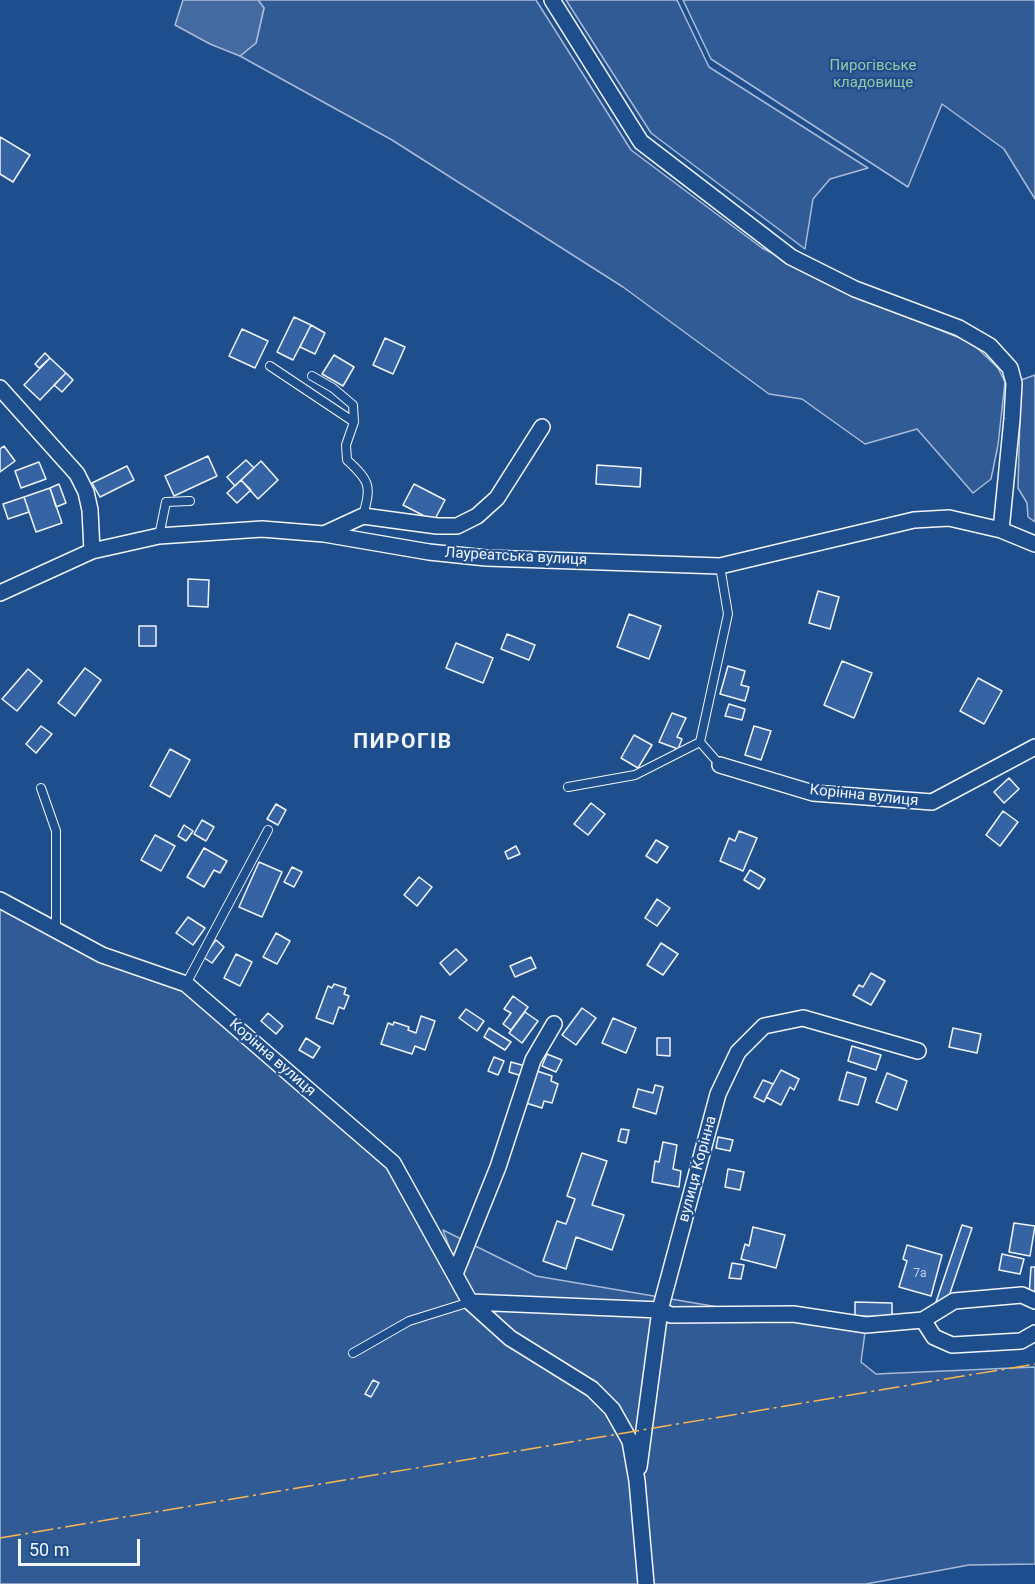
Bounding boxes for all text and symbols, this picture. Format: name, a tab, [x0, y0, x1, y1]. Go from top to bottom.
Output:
park label: Пирогівське кладовище	[830, 57, 916, 92]
street label: Лауреатська вулиця	[444, 544, 588, 570]
district label: ПИРОГІВ	[353, 730, 453, 756]
street label: Корінна вулиця	[809, 781, 919, 811]
street label: Корінна вулиця	[225, 1015, 319, 1101]
street label: вулиця Корінна	[675, 1114, 721, 1224]
house number: 7а	[913, 1267, 927, 1281]
scale bar	[21, 1527, 142, 1565]
text: 50 m	[29, 1539, 69, 1560]

